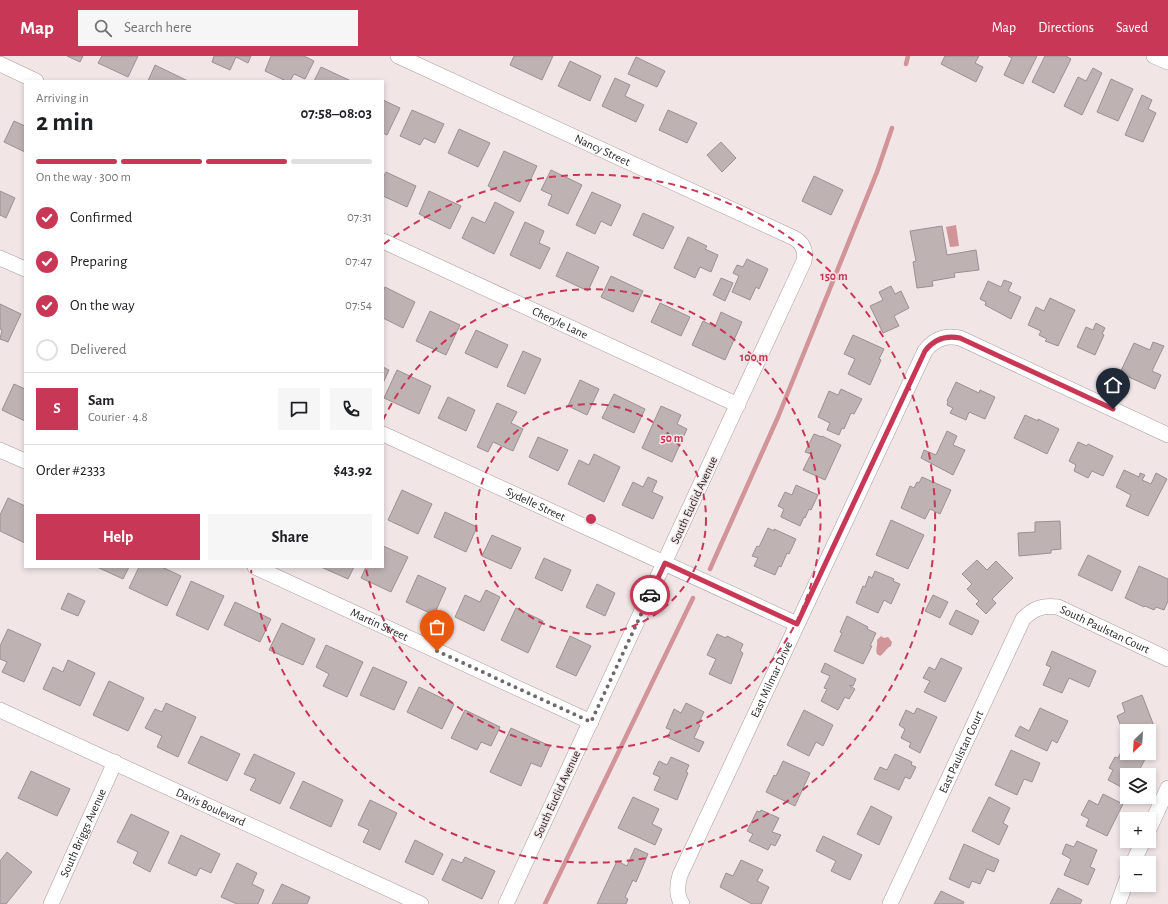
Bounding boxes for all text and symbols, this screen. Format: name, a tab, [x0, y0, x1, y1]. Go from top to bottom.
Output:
search box	[78, 10, 358, 46]
icon: search	[92, 17, 114, 39]
text: Map	[20, 19, 54, 38]
text: Search here	[124, 20, 192, 35]
text: Map	[992, 21, 1016, 35]
text: Directions	[1038, 21, 1094, 35]
text: Saved	[1116, 21, 1148, 35]
text: Arriving in	[36, 92, 89, 105]
text: 07:58–08:03	[301, 106, 372, 121]
text: 2 min	[36, 109, 94, 135]
street label: Nancy Street	[573, 132, 632, 168]
text: On the way · 300 m	[36, 171, 131, 184]
icon: check	[36, 207, 58, 229]
text: Confirmed	[70, 210, 132, 225]
text: 07:31	[347, 211, 372, 224]
icon: check	[36, 251, 58, 273]
text: Preparing	[70, 254, 127, 269]
text: 07:47	[345, 255, 372, 268]
text: 150 m	[820, 270, 848, 282]
icon: check	[36, 295, 58, 317]
text: On the way	[70, 298, 135, 313]
text: 07:54	[345, 299, 372, 312]
street label: Cheryle Lane	[530, 305, 590, 341]
text: Delivered	[70, 342, 127, 357]
text: 100 m	[740, 351, 768, 363]
pin	[1096, 368, 1130, 409]
icon: home	[1102, 374, 1124, 396]
button: chat	[278, 388, 320, 430]
button: phone	[330, 388, 372, 430]
text: Sam	[88, 393, 114, 408]
text: S	[53, 401, 61, 416]
text: Courier · 4.8	[88, 411, 148, 424]
text: 50 m	[661, 432, 684, 444]
street label: South Euclid Avenue	[669, 454, 719, 546]
text: Order #2333	[36, 463, 105, 478]
text: $43.92	[333, 463, 372, 478]
street label: Sydelle Street	[504, 485, 567, 523]
centre of rings	[584, 512, 598, 526]
button: Help	[36, 514, 200, 560]
button: Share	[208, 514, 372, 560]
courier	[630, 575, 670, 615]
icon: car	[639, 584, 661, 606]
street label: South Paulstan Court	[1058, 603, 1152, 656]
street label: Martin Street	[349, 606, 410, 643]
pin	[420, 610, 454, 651]
icon: bag	[426, 616, 448, 638]
street label: East Milmar Drive	[749, 639, 794, 719]
street label: East Paulstan Court	[937, 709, 985, 795]
north arrow	[1120, 724, 1156, 760]
map controls	[1120, 724, 1156, 892]
street label: South Euclid Avenue	[532, 748, 582, 840]
button: layers	[1120, 768, 1156, 804]
street label: Davis Boulevard	[174, 786, 247, 828]
street label: South Briggs Avenue	[58, 787, 108, 879]
button: +	[1120, 812, 1156, 848]
button: −	[1120, 856, 1156, 892]

